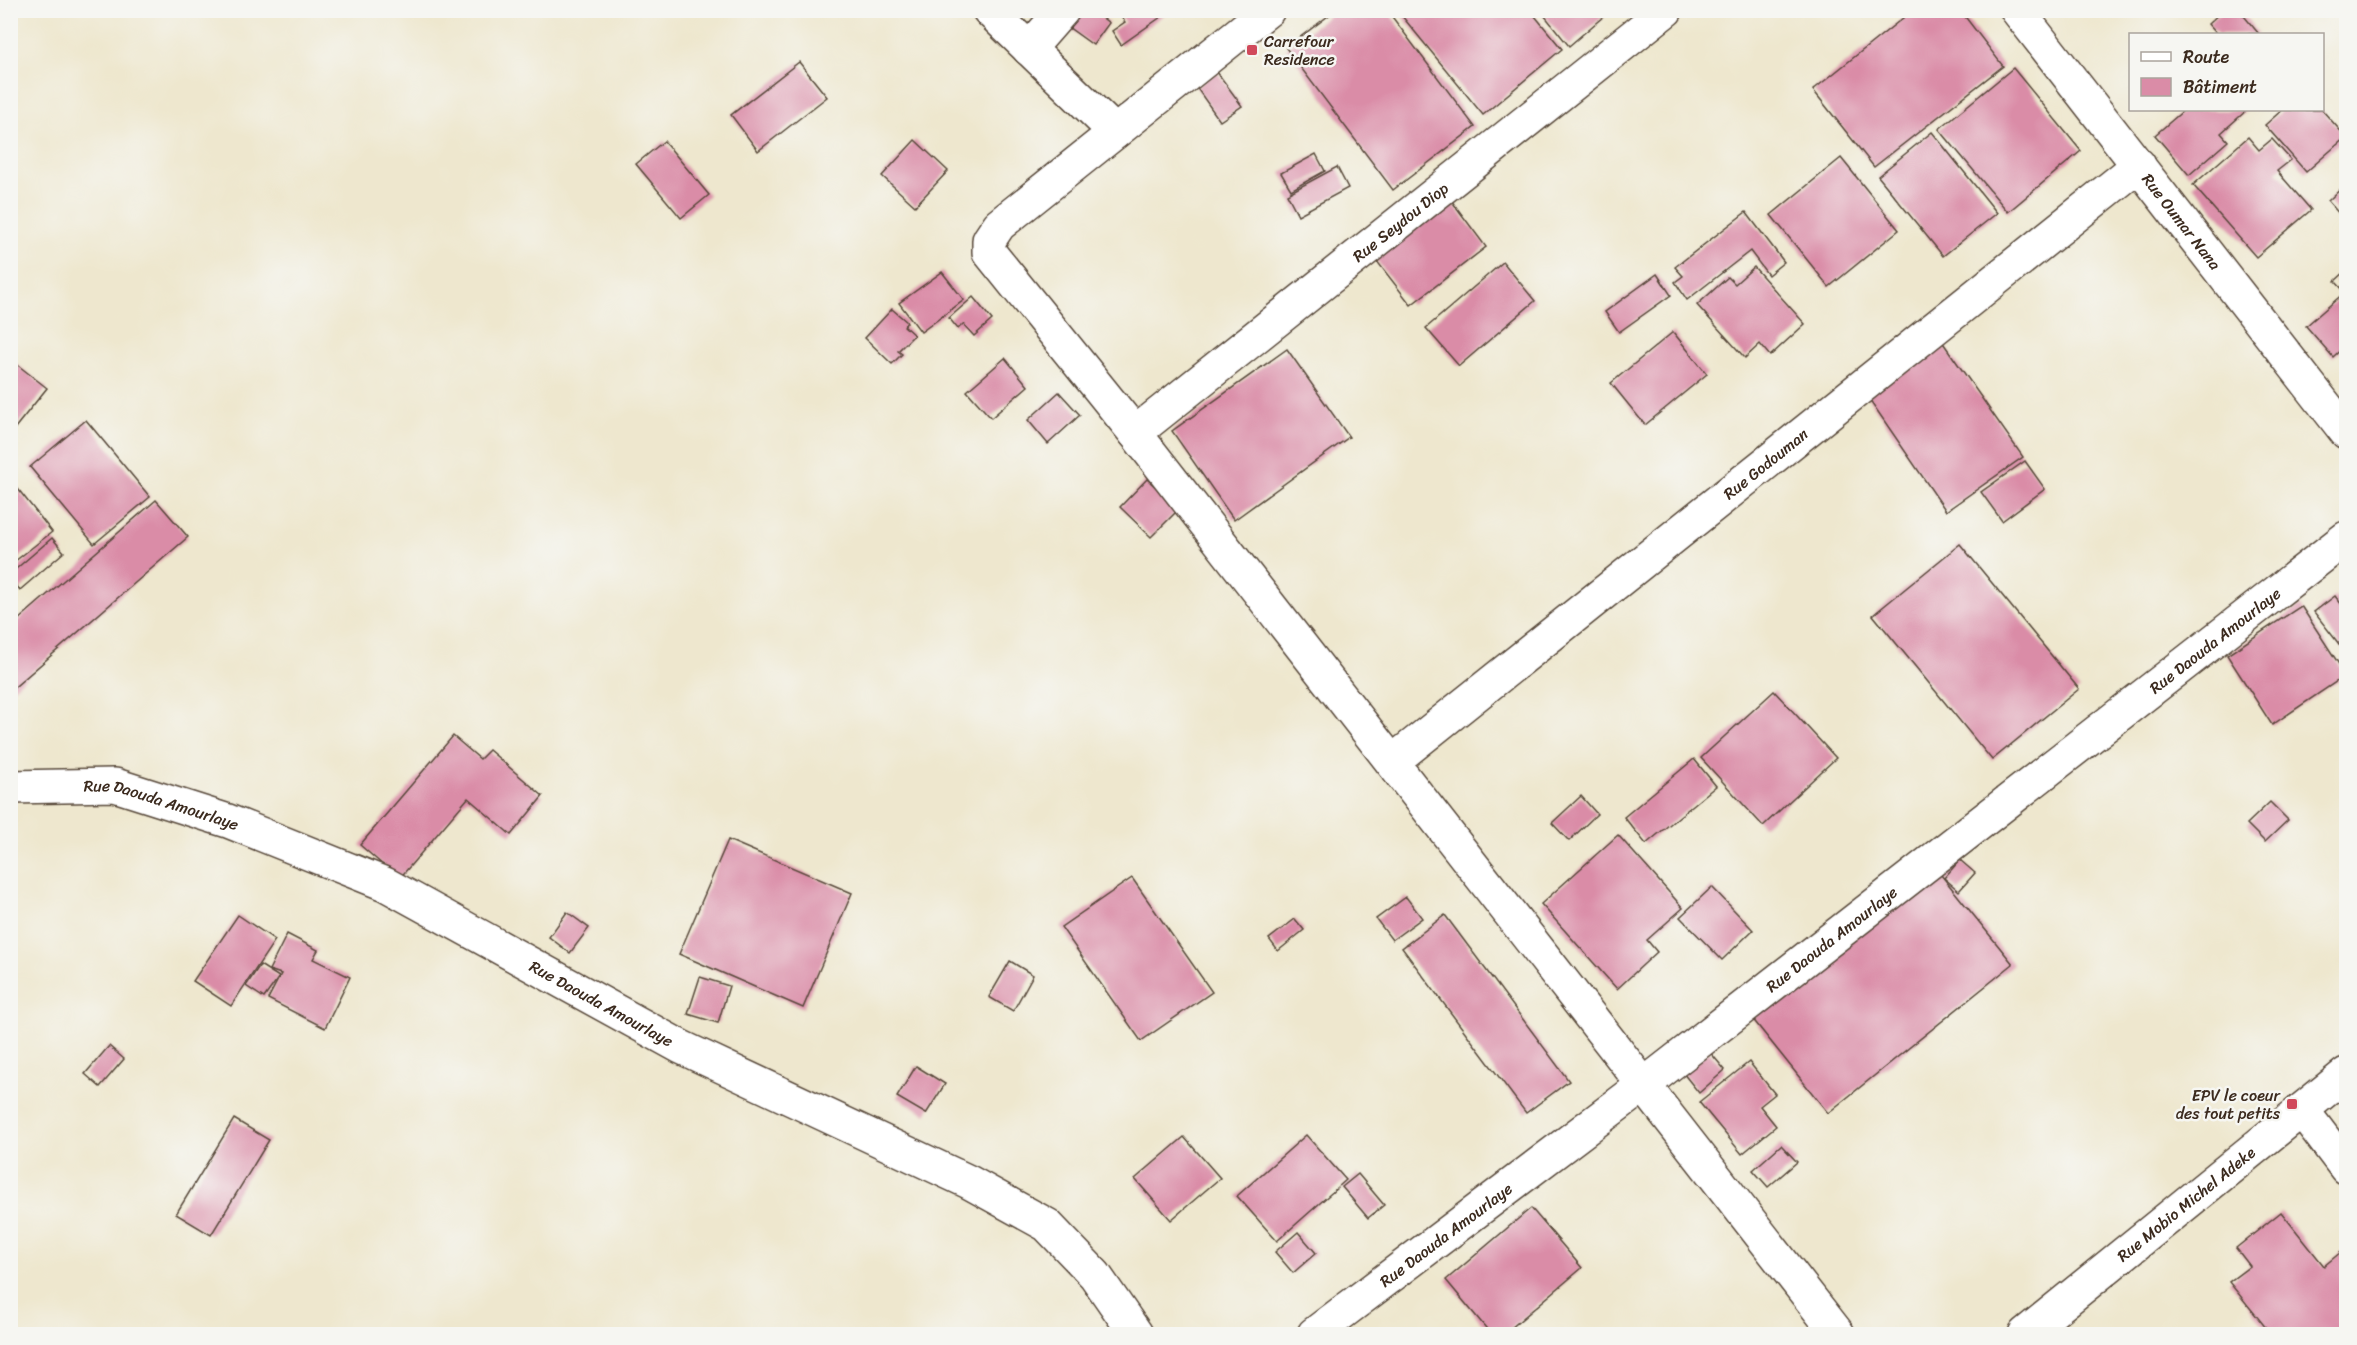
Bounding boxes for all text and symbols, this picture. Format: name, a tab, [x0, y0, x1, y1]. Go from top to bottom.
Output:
place label: Carrefour Residence	[1264, 27, 1335, 74]
legend	[2129, 33, 2324, 111]
text: Route	[2183, 41, 2230, 73]
marker: Carrefour Residence	[1245, 43, 1259, 57]
text: Bâtiment	[2183, 71, 2257, 103]
street label: Rue Oumar Nana	[2134, 166, 2229, 276]
street label: Rue Seydou Diop	[1345, 174, 1455, 269]
street label: Rue Godouman	[1716, 420, 1815, 507]
street label: Rue Daouda Amourlaye	[2142, 579, 2287, 701]
street label: Rue Daouda Amourlaye	[83, 771, 243, 838]
street label: Rue Daouda Amourlaye	[1759, 878, 1904, 1000]
street label: Rue Daouda Amourlaye	[524, 952, 679, 1055]
place label: EPV le coeur des tout petits	[2176, 1081, 2281, 1128]
marker: EPV le coeur des tout petits	[2285, 1097, 2299, 1111]
street label: Rue Mobio Michel Adeke	[2110, 1138, 2262, 1269]
street label: Rue Daouda Amourlaye	[1373, 1174, 1519, 1295]

